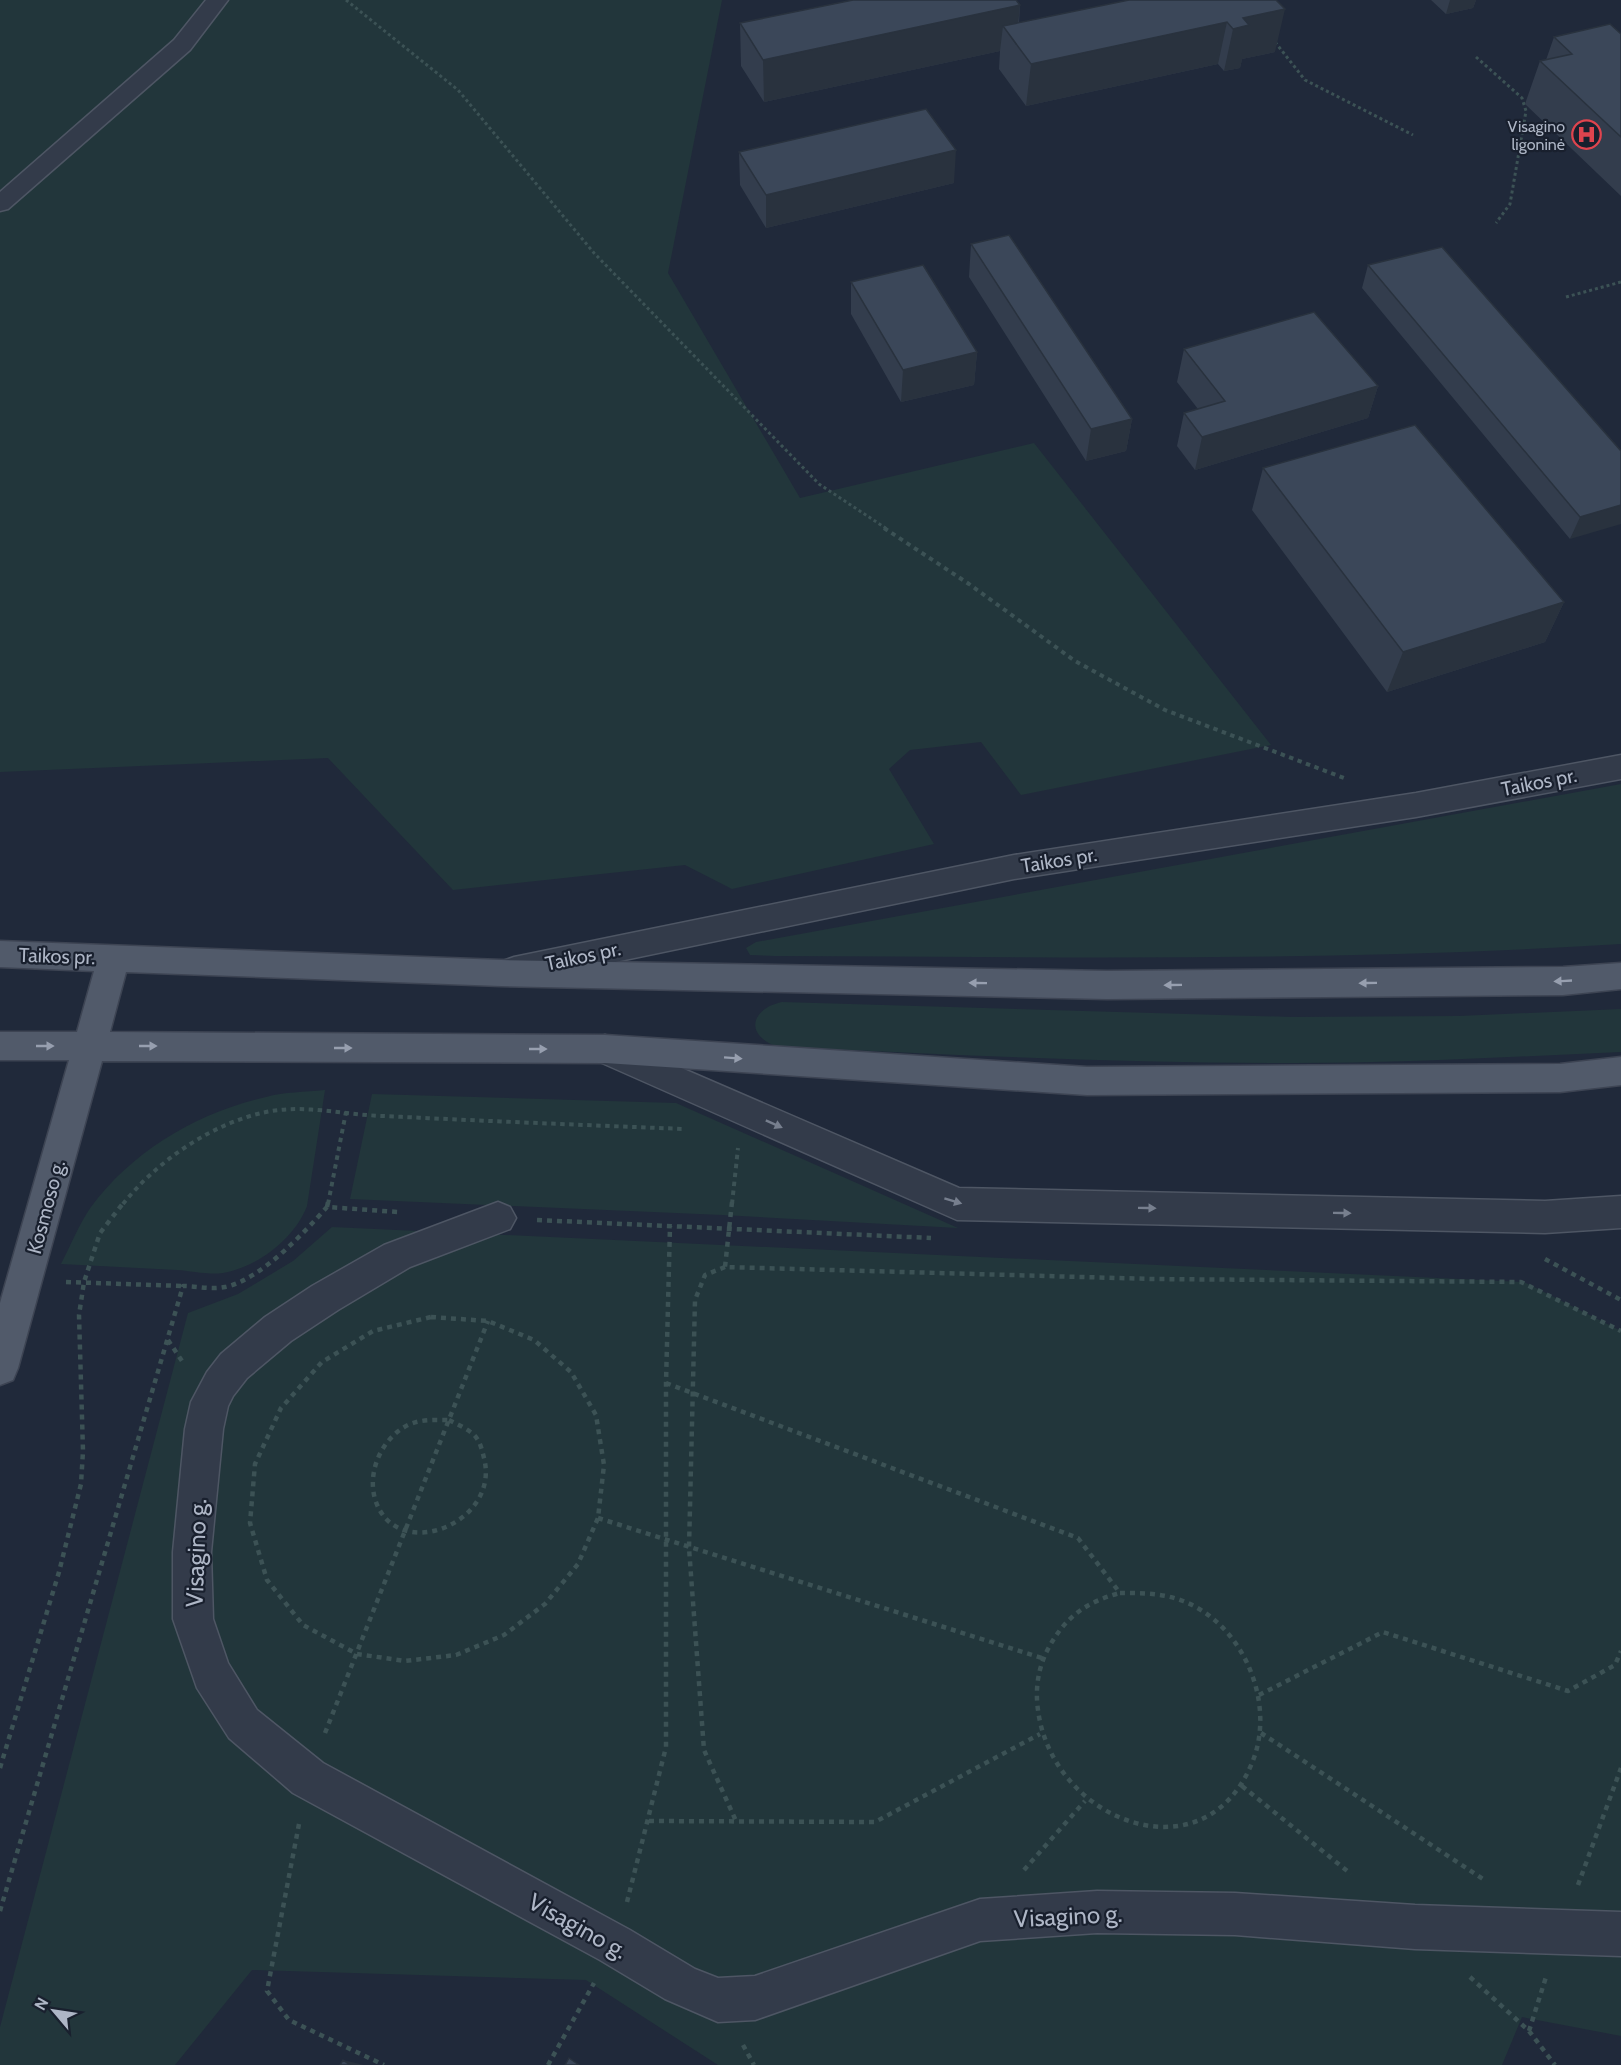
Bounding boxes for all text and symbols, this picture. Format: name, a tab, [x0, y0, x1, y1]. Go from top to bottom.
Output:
place label: Visagino ligoninė	[1507, 117, 1565, 154]
hospital icon: Visagino ligoninė	[1570, 119, 1602, 151]
street label: Taikos pr.	[1499, 763, 1579, 801]
street label: Taikos pr.	[1019, 842, 1099, 878]
street label: Taikos pr.	[543, 936, 623, 976]
street label: Taikos pr.	[18, 943, 96, 969]
one-way arrow	[1553, 976, 1572, 985]
one-way arrow	[968, 978, 987, 987]
one-way arrow	[1358, 978, 1377, 988]
one-way arrow	[1163, 980, 1182, 990]
one-way arrow	[35, 1041, 54, 1051]
one-way arrow	[139, 1041, 158, 1051]
one-way arrow	[334, 1043, 353, 1053]
one-way arrow	[529, 1044, 548, 1054]
one-way arrow	[723, 1053, 742, 1062]
one-way arrow	[765, 1119, 783, 1129]
street label: Kosmoso g.	[22, 1157, 70, 1257]
one-way arrow	[944, 1197, 962, 1206]
one-way arrow	[1138, 1204, 1157, 1213]
one-way arrow	[1333, 1208, 1352, 1217]
street label: Visagino g.	[180, 1498, 212, 1608]
street label: Visagino g.	[523, 1887, 633, 1965]
street label: Visagino g.	[1013, 1899, 1123, 1933]
north arrow	[24, 1981, 84, 2041]
text: N	[30, 1994, 52, 2014]

